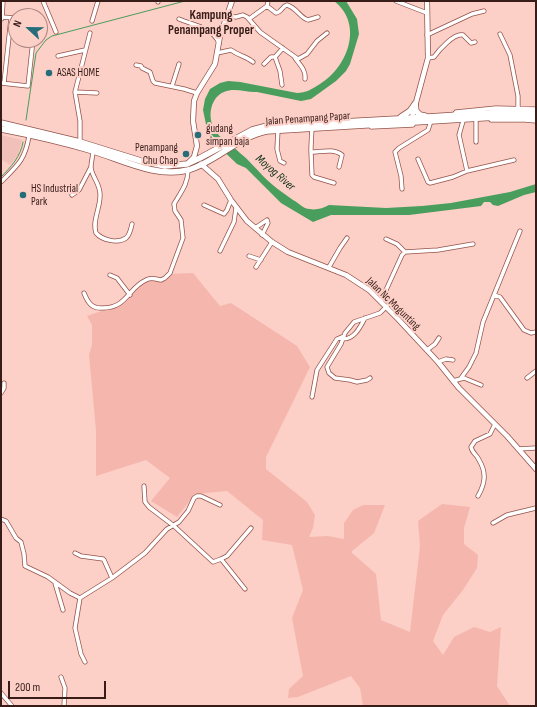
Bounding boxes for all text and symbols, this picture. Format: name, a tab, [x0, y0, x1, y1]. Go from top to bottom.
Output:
north arrow	[8, 8, 48, 48]
district label: Kampung Penampang Proper	[168, 8, 254, 39]
text: N	[10, 19, 24, 29]
place label: ASAS HOME	[57, 66, 100, 80]
marker: ASAS HOME	[44, 68, 54, 78]
street label: Jalan Penampang Papar	[265, 109, 351, 129]
place label: gudang simpan baja	[206, 122, 249, 148]
marker: gudang simpan baja	[193, 130, 203, 140]
place label: Penampang Chu Chap	[135, 141, 178, 167]
marker: Penampang Chu Chap	[181, 149, 191, 159]
water label: Moyog River	[252, 152, 298, 194]
place label: HS Industrial Park	[31, 182, 78, 208]
marker: HS Industrial Park	[18, 190, 28, 200]
street label: Jalan Nc Mogunting	[363, 275, 423, 333]
scale bar	[10, 673, 108, 699]
text: 200 m	[15, 680, 40, 695]

